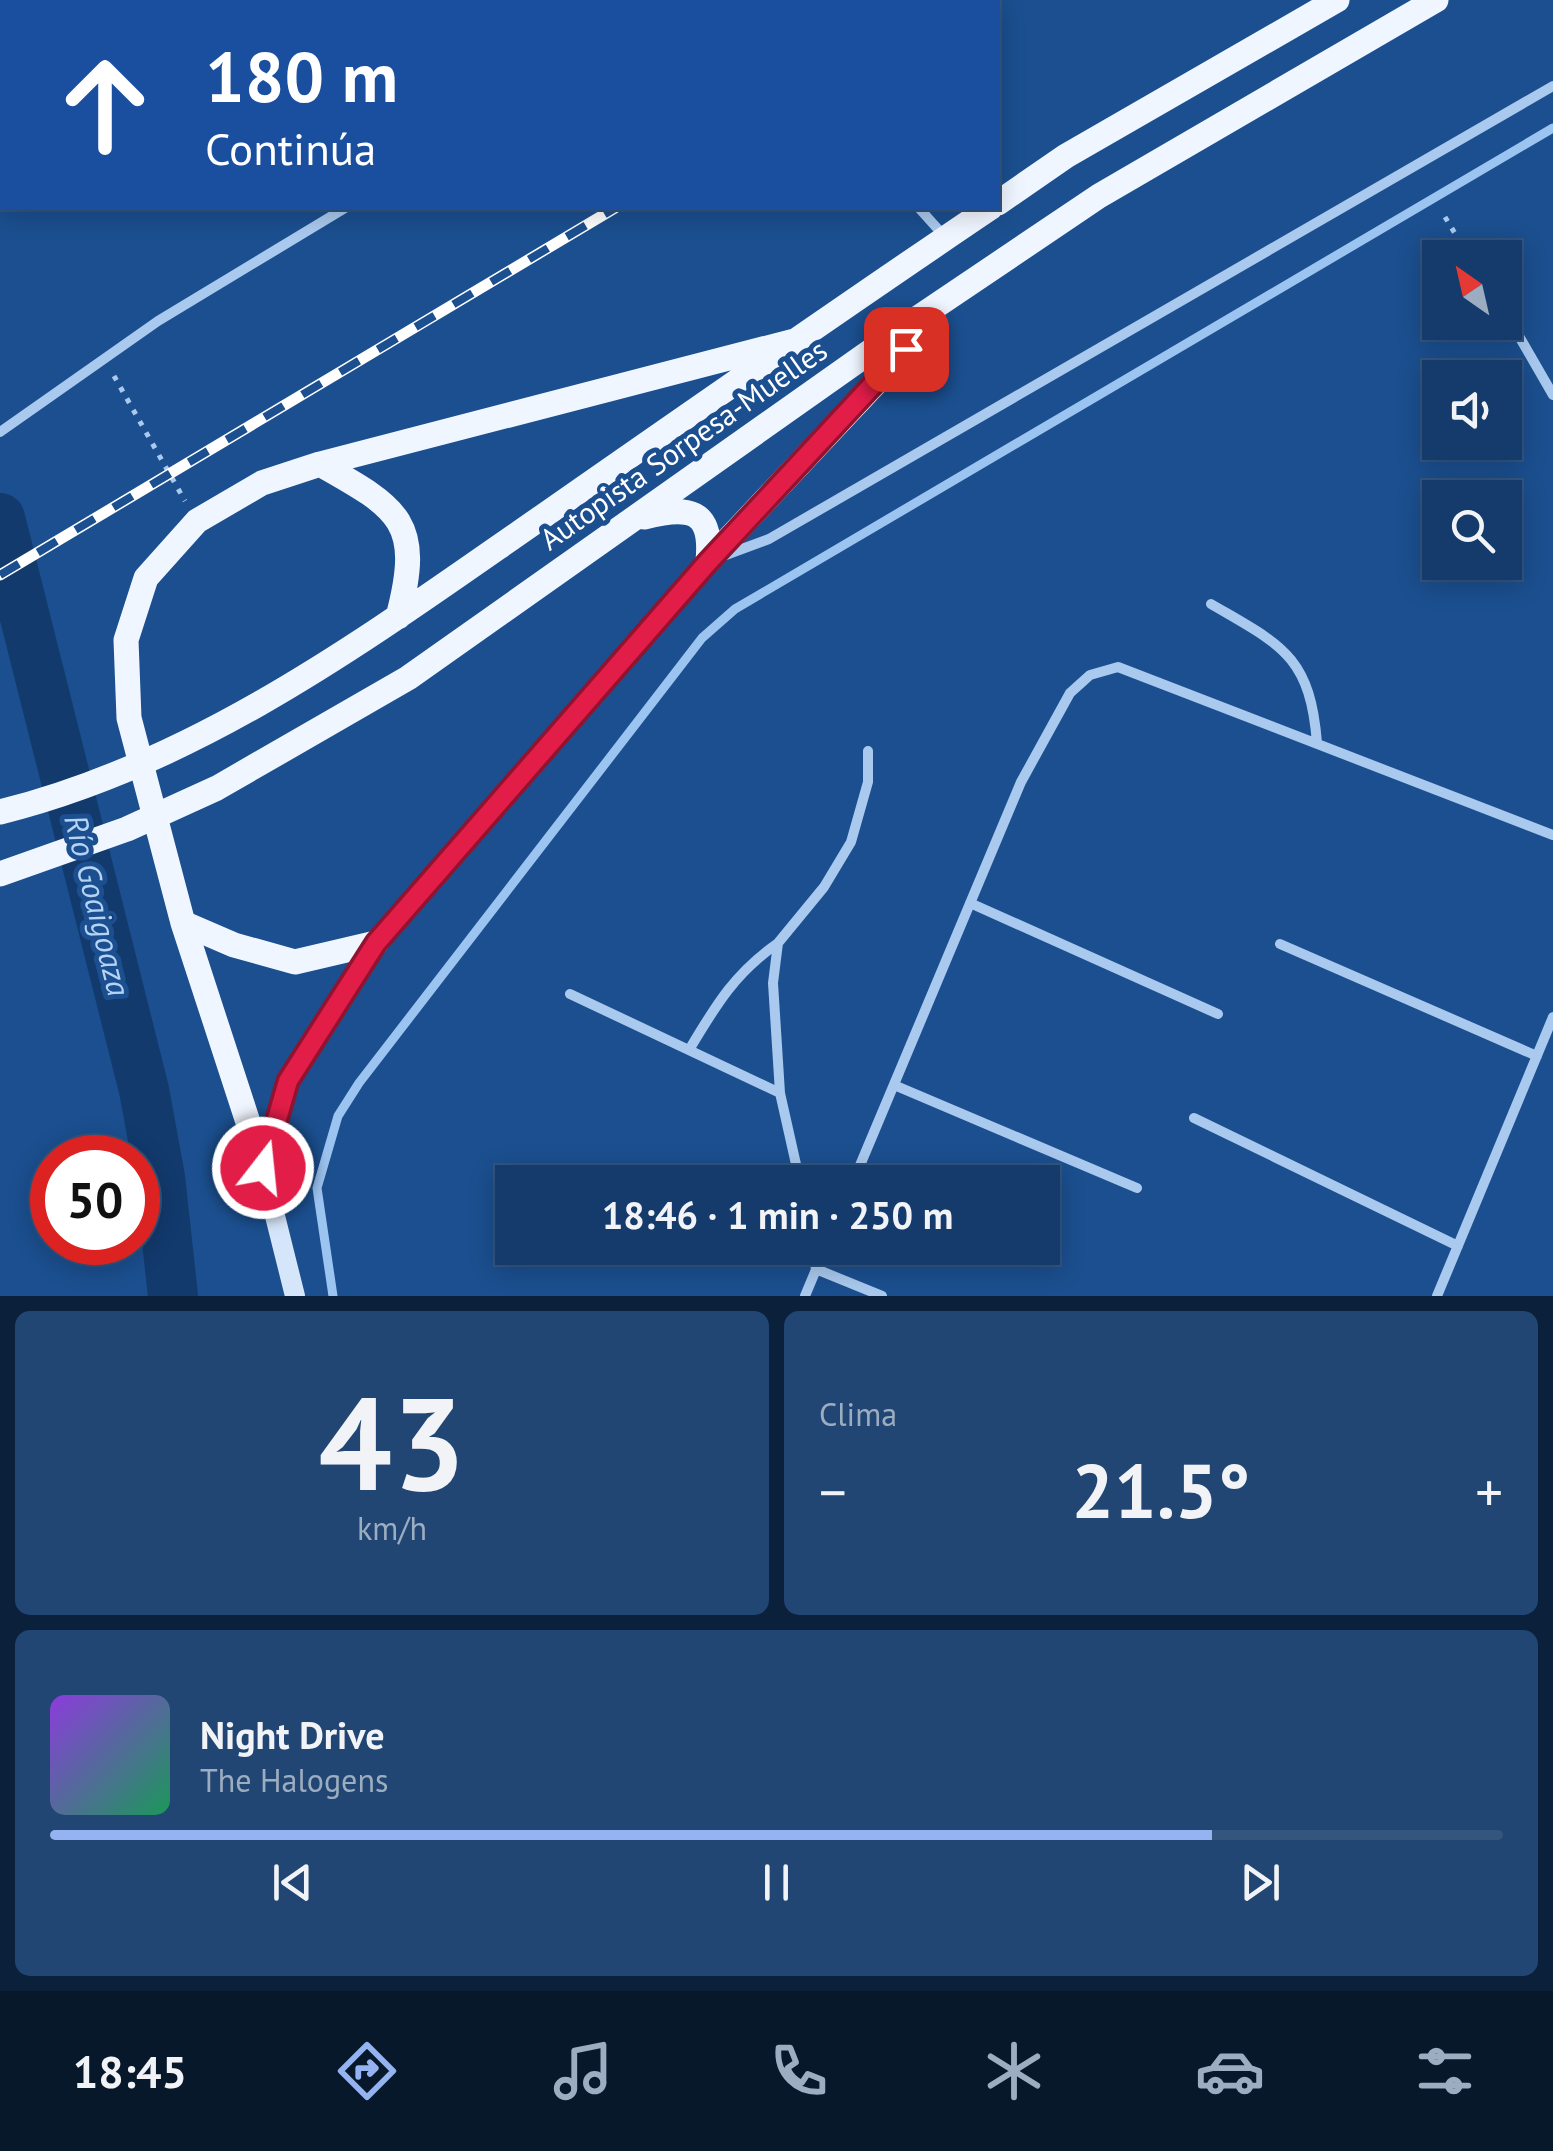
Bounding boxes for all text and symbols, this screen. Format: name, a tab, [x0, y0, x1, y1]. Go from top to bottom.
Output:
text: 180 m	[205, 31, 398, 121]
icon: ahead	[40, 40, 170, 170]
text: Continúa	[205, 119, 376, 177]
north arrow	[1422, 240, 1522, 340]
map controls	[1422, 240, 1522, 580]
pin	[864, 307, 949, 392]
icon: arrive	[879, 322, 934, 377]
street label: Autopista Sorpesa-Muelles	[532, 330, 834, 558]
button: sound	[1422, 360, 1522, 460]
button: search	[1422, 480, 1522, 580]
water label: Río Goaigoaza	[55, 810, 141, 1000]
position arrow	[211, 1116, 315, 1220]
speed limit sign: 50	[30, 1135, 160, 1265]
text: 18:46 · 1 min · 250 m	[602, 1190, 953, 1239]
text: 43	[318, 1358, 466, 1526]
text: Clima	[819, 1393, 897, 1435]
text: 21.5°	[1072, 1442, 1250, 1539]
text: −	[819, 1456, 847, 1527]
text: +	[1475, 1456, 1503, 1527]
text: km/h	[357, 1507, 427, 1549]
text: Night Drive	[200, 1710, 384, 1759]
text: The Halogens	[200, 1759, 388, 1801]
icon: previous	[265, 1855, 320, 1910]
icon: pause	[749, 1855, 804, 1910]
icon: next	[1233, 1855, 1288, 1910]
icon: directions	[332, 2036, 402, 2106]
icon: music	[548, 2036, 618, 2106]
icon: phone	[764, 2036, 834, 2106]
icon: climate	[979, 2036, 1049, 2106]
icon: car	[1195, 2036, 1265, 2106]
icon: filters	[1410, 2036, 1480, 2106]
text: 18:45	[73, 2042, 187, 2100]

